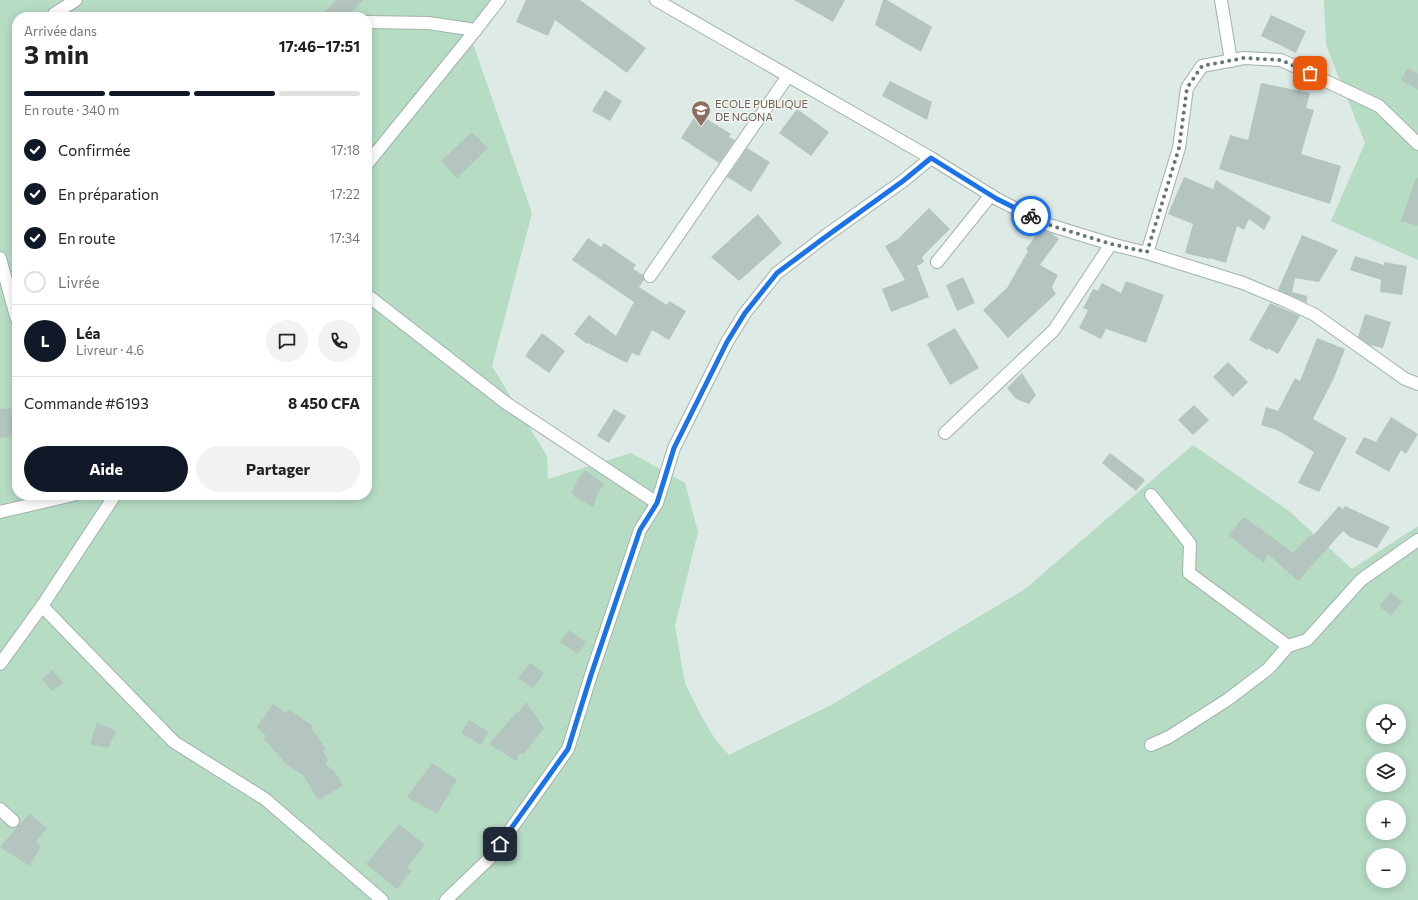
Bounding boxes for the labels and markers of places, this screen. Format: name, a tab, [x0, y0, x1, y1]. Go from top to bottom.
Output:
pin	[1293, 56, 1327, 90]
place label: ECOLE PUBLIQUE DE NGONA	[715, 97, 808, 123]
school or university icon: ECOLE PUBLIQUE DE NGONA	[690, 99, 712, 127]
pin	[483, 827, 517, 861]

